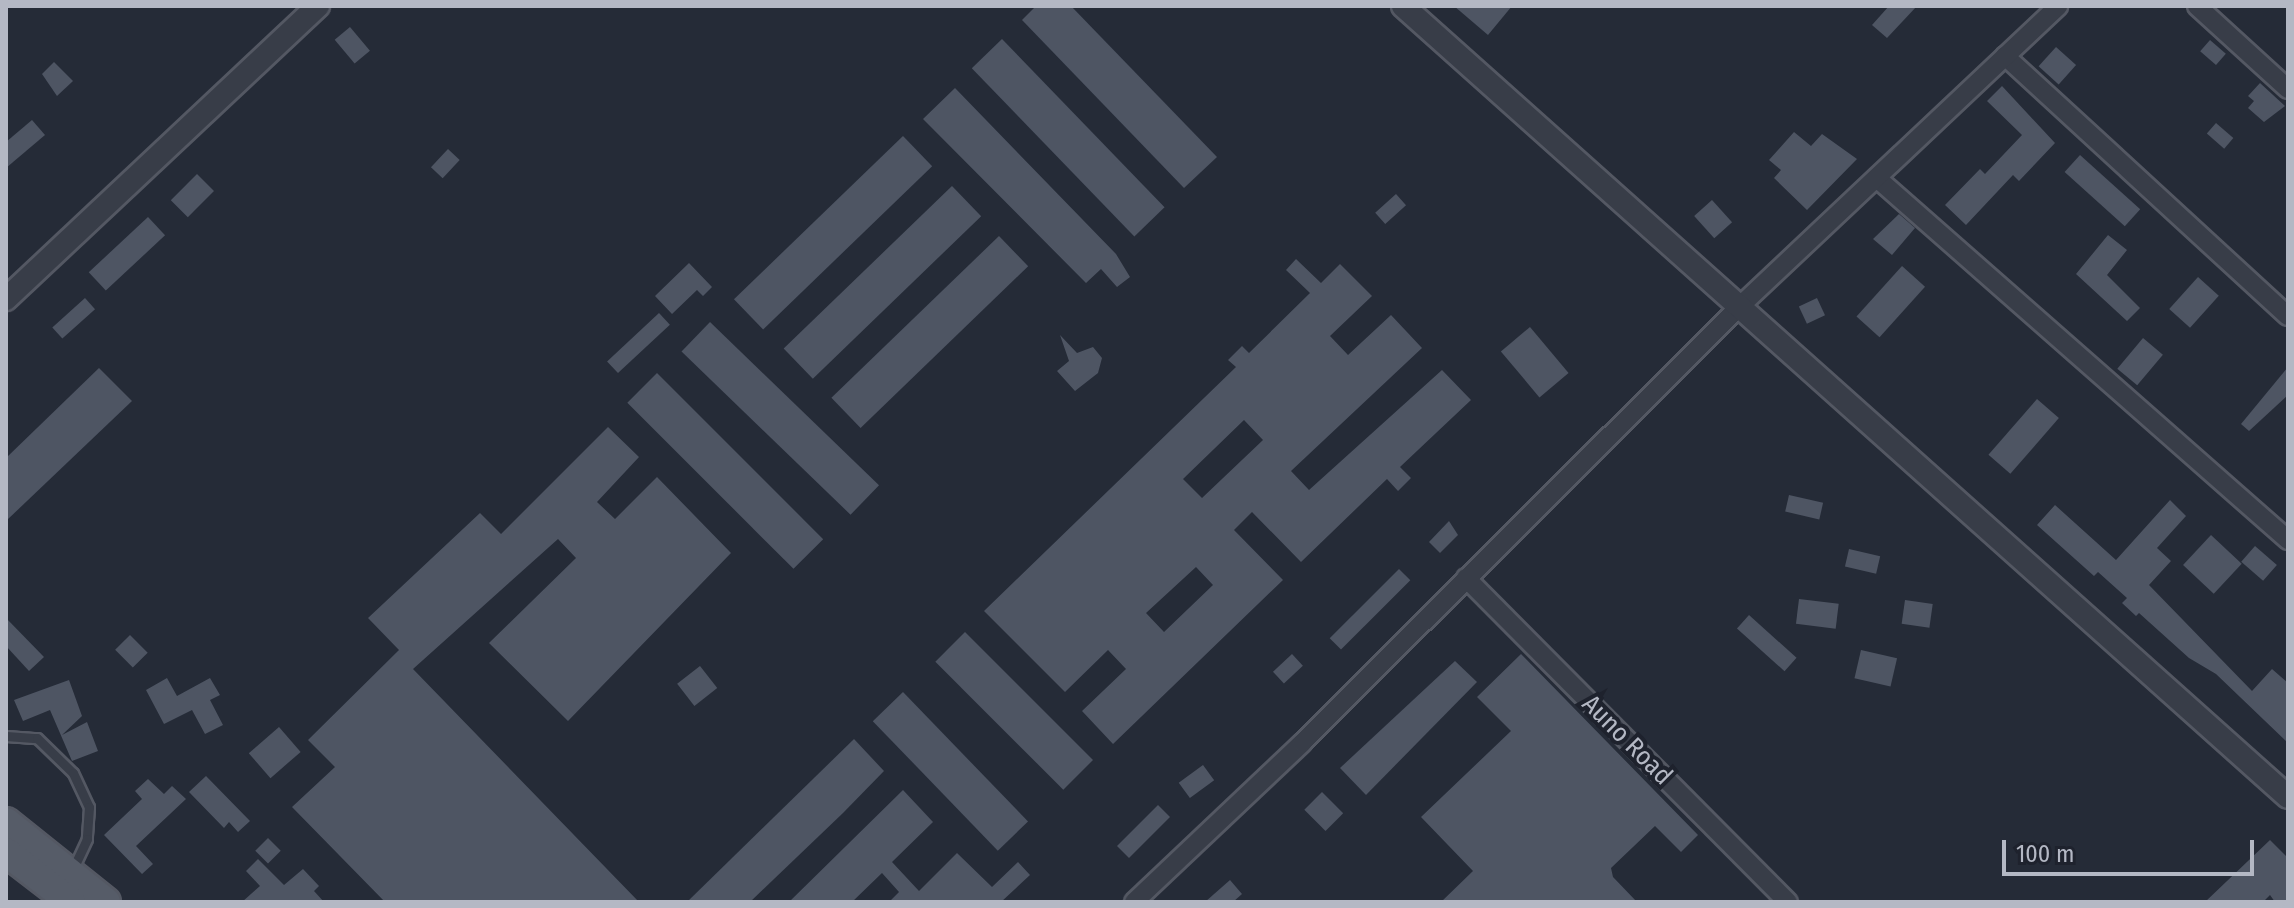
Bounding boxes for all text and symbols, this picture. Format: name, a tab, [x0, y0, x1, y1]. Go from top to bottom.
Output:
street label: Auno Road	[1575, 688, 1679, 792]
scale bar	[2006, 824, 2258, 874]
text: 100 m	[2016, 840, 2074, 868]

